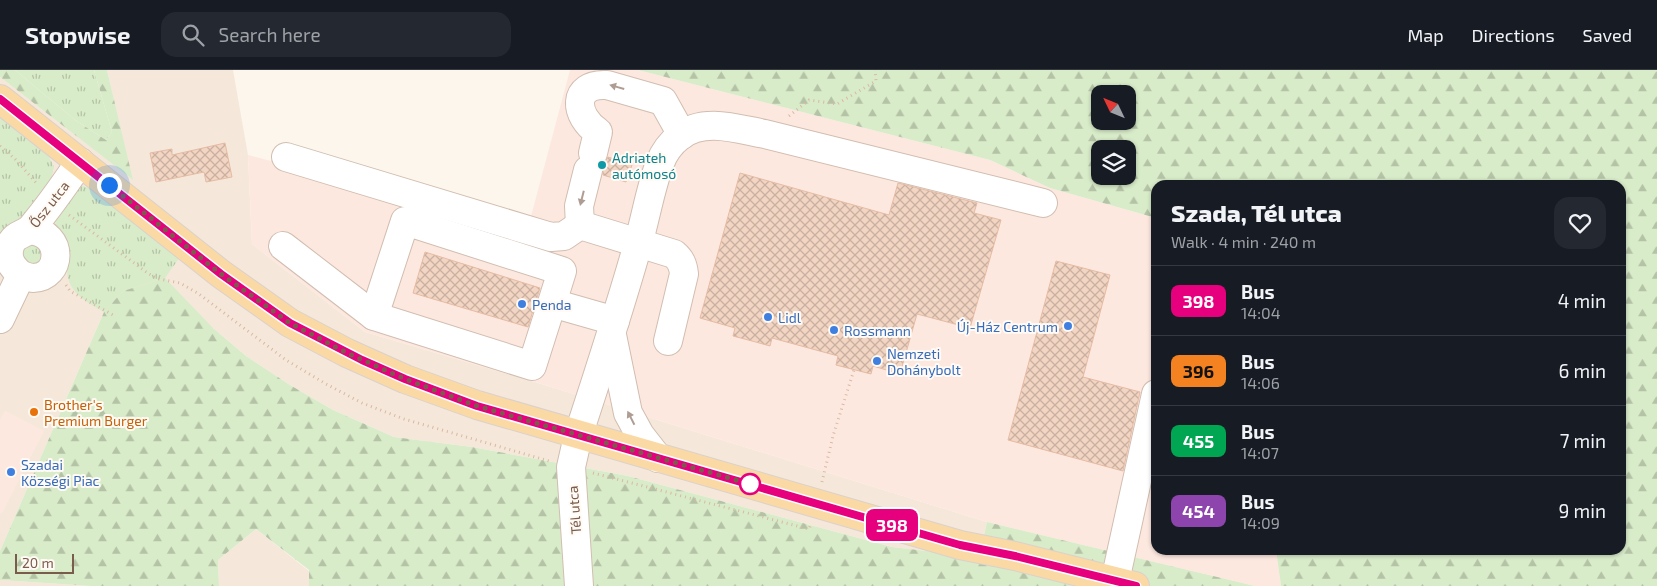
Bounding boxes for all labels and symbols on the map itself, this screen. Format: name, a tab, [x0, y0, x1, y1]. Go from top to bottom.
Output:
one-way arrow	[609, 83, 624, 91]
north arrow	[1091, 85, 1136, 130]
place label: Adriateh autómosó	[612, 149, 676, 182]
marker: Adriateh autómosó	[596, 159, 608, 171]
your location	[97, 173, 122, 198]
street label: Ősz utca	[26, 177, 72, 231]
one-way arrow	[577, 190, 585, 205]
place label: Penda	[532, 296, 572, 313]
marker: Penda	[516, 298, 528, 310]
place label: Lidl	[778, 309, 802, 326]
marker: Lidl	[762, 311, 774, 323]
place label: Új-Ház Centrum	[957, 318, 1058, 335]
marker: Új-Ház Centrum	[1062, 320, 1074, 332]
place label: Rossmann	[844, 322, 911, 339]
marker: Rossmann	[828, 324, 840, 336]
place label: Nemzeti Dohánybolt	[887, 345, 961, 378]
marker: Nemzeti Dohánybolt	[871, 355, 883, 367]
place label: Brother's Premium Burger	[44, 396, 148, 429]
marker: Brother's Premium Burger	[28, 406, 40, 418]
one-way arrow	[626, 411, 634, 425]
place label: Szadai Községi Piac	[21, 456, 100, 489]
marker: Szadai Községi Piac	[5, 466, 17, 478]
unlabelled marker	[739, 473, 761, 495]
street label: Tél utca	[564, 485, 584, 535]
line badge: 398	[863, 509, 921, 541]
scale bar	[15, 551, 74, 574]

